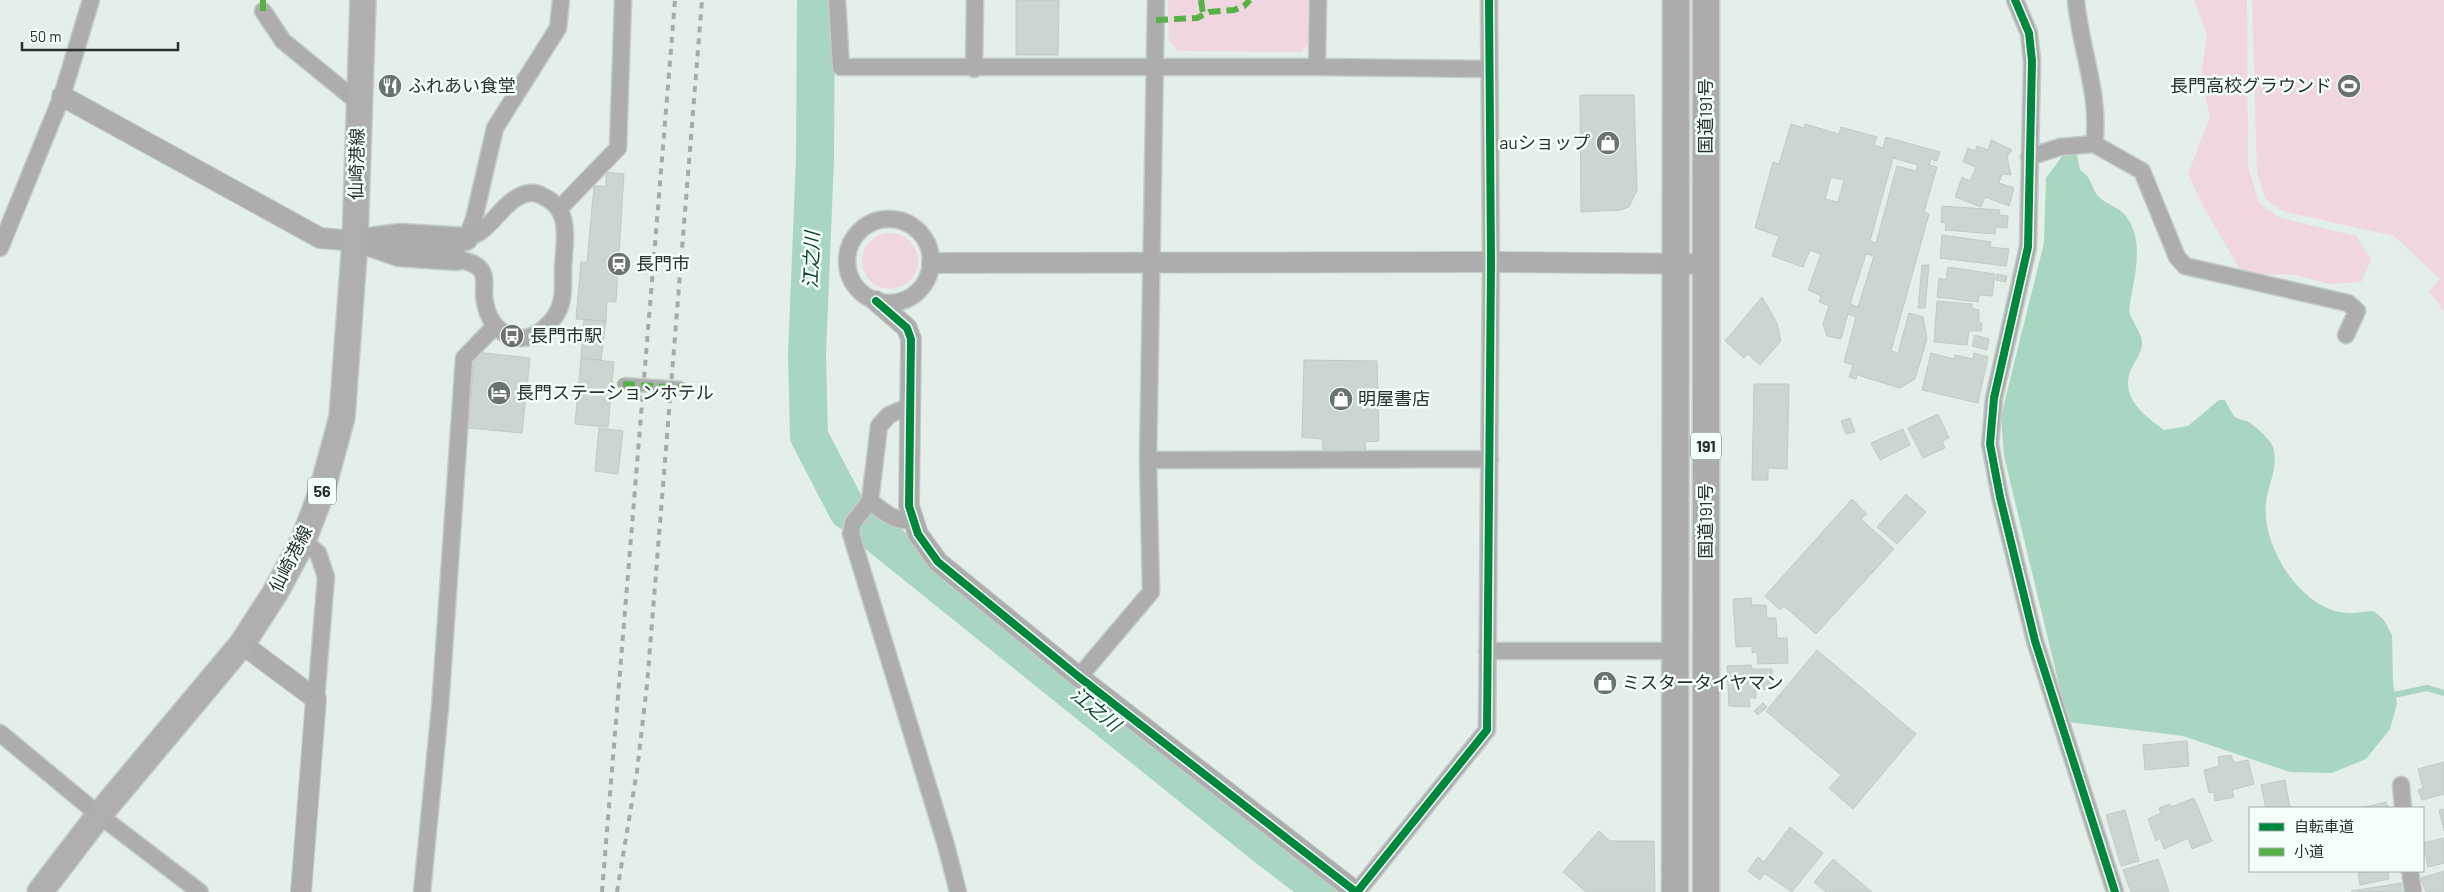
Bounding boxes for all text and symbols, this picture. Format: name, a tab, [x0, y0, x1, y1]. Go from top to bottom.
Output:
scale bar	[22, 20, 179, 52]
text: 50 m	[30, 27, 62, 45]
restaurant icon: ふれあい食堂	[377, 73, 403, 99]
sports icon: 長門高校グラウンド	[2336, 73, 2362, 99]
place label: ふれあい食堂	[408, 74, 516, 96]
place label: 長門高校グラウンド	[2170, 74, 2332, 96]
street label: 国道191号	[1694, 78, 1716, 154]
street label: 仙崎港線	[344, 128, 368, 200]
shop icon: auショップ	[1595, 130, 1621, 156]
place label: auショップ	[1499, 131, 1590, 153]
water label: 江之川	[798, 229, 823, 289]
station icon: 長門市	[606, 251, 632, 277]
place label: 長門市	[636, 252, 690, 274]
bus stop icon: 長門市駅	[499, 323, 525, 349]
place label: 長門市駅	[530, 324, 602, 346]
hotel icon: 長門ステーションホテル	[486, 380, 512, 406]
place label: 長門ステーションホテル	[516, 381, 714, 403]
shop icon: 明屋書店	[1328, 386, 1354, 412]
place label: 明屋書店	[1358, 387, 1430, 409]
road number: 191	[1691, 432, 1721, 460]
road number: 56	[308, 478, 336, 504]
street label: 国道191号	[1694, 483, 1716, 559]
street label: 仙崎港線	[264, 521, 316, 596]
shop icon: ミスタータイヤマン	[1592, 670, 1618, 696]
place label: ミスタータイヤマン	[1622, 671, 1783, 693]
water label: 江之川	[1067, 682, 1127, 737]
legend	[2249, 807, 2424, 872]
text: 自転車道	[2294, 817, 2354, 835]
text: 小道	[2294, 842, 2324, 860]

